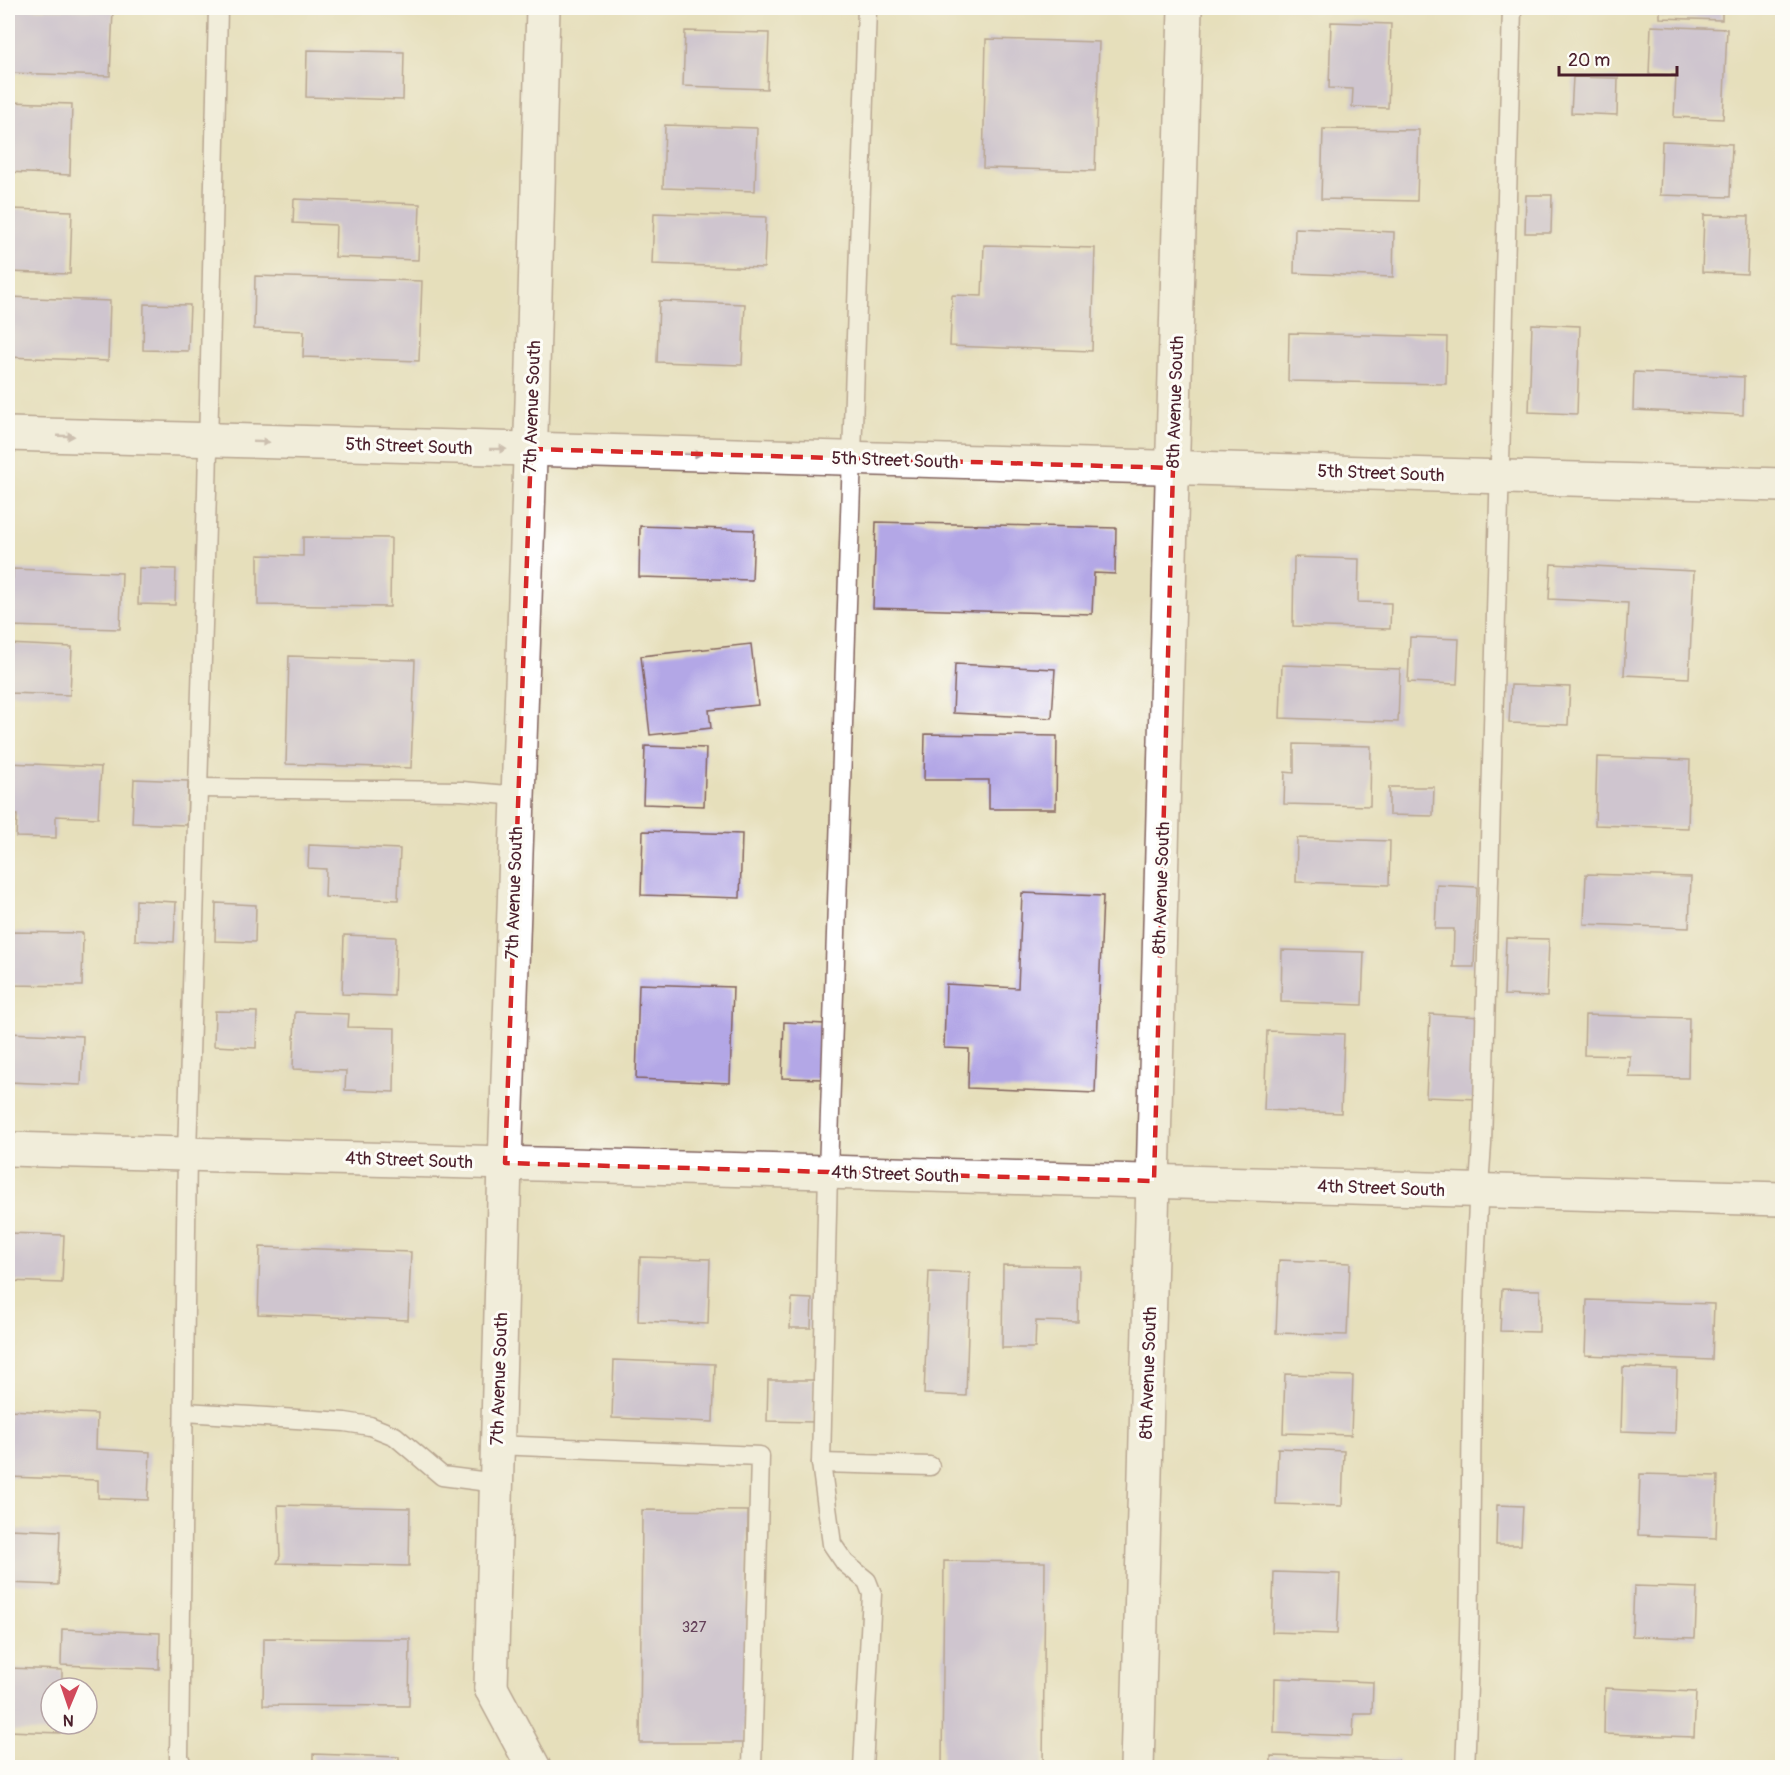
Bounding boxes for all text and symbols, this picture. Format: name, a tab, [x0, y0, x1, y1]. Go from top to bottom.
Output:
scale bar	[1559, 39, 1678, 77]
text: 20 m	[1568, 49, 1610, 72]
street label: 8th Avenue South	[1162, 335, 1189, 469]
street label: 7th Avenue South	[519, 340, 546, 474]
one-way arrow	[56, 431, 75, 441]
street label: 5th Street South	[345, 433, 473, 460]
one-way arrow	[251, 437, 270, 446]
one-way arrow	[488, 444, 507, 453]
street label: 5th Street South	[831, 447, 959, 474]
one-way arrow	[683, 449, 702, 459]
street label: 5th Street South	[1317, 460, 1445, 487]
street label: 8th Avenue South	[1148, 821, 1175, 955]
street label: 7th Avenue South	[501, 826, 528, 960]
street label: 4th Street South	[345, 1147, 473, 1174]
street label: 4th Street South	[831, 1161, 959, 1188]
street label: 4th Street South	[1317, 1175, 1445, 1202]
street label: 8th Avenue South	[1135, 1306, 1162, 1440]
street label: 7th Avenue South	[486, 1312, 513, 1446]
house number: 327	[682, 1618, 706, 1637]
north arrow	[39, 1676, 99, 1736]
text: N	[63, 1710, 74, 1730]

